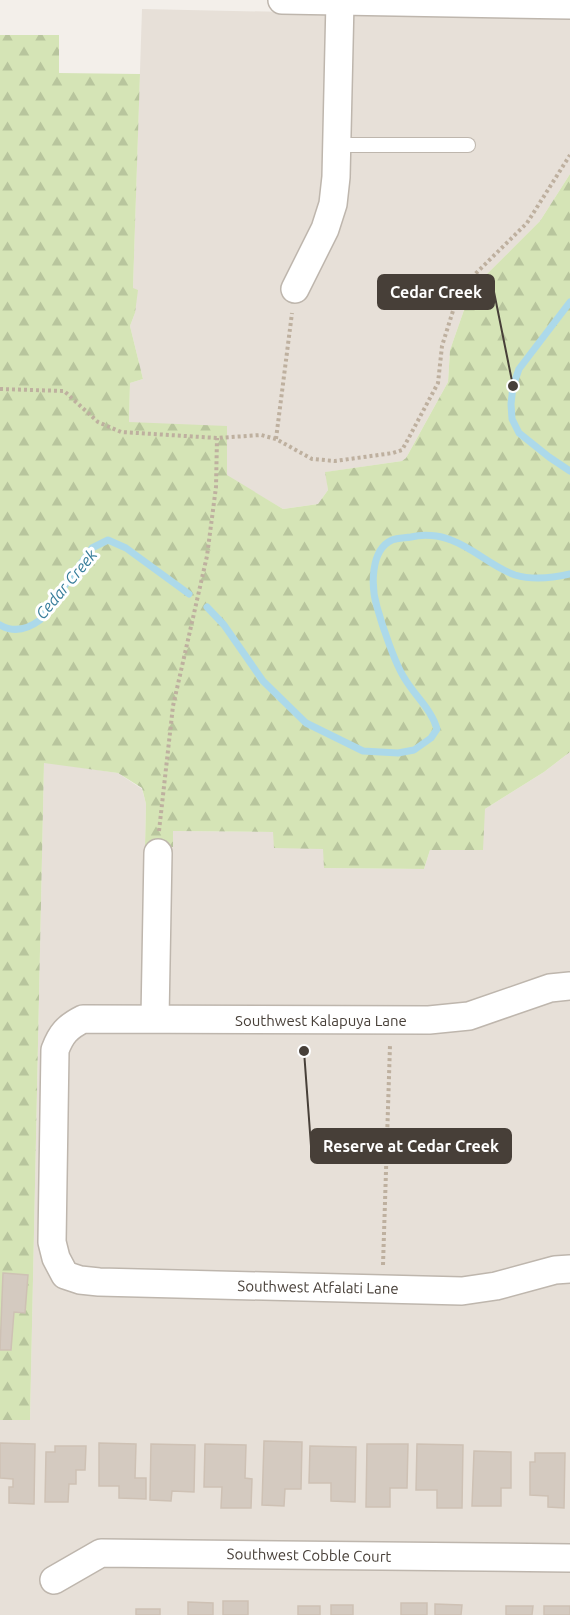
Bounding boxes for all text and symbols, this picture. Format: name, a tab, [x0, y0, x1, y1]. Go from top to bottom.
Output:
callout: Cedar Creek	[378, 275, 494, 309]
text: Cedar Creek	[390, 283, 482, 301]
water label: Cedar Creek	[32, 545, 101, 623]
street label: Southwest Kalapuya Lane	[235, 1012, 407, 1029]
callout: Reserve at Cedar Creek	[311, 1129, 511, 1163]
text: Reserve at Cedar Creek	[323, 1137, 499, 1155]
street label: Southwest Atfalati Lane	[237, 1277, 399, 1297]
street label: Southwest Cobble Court	[227, 1545, 392, 1565]

